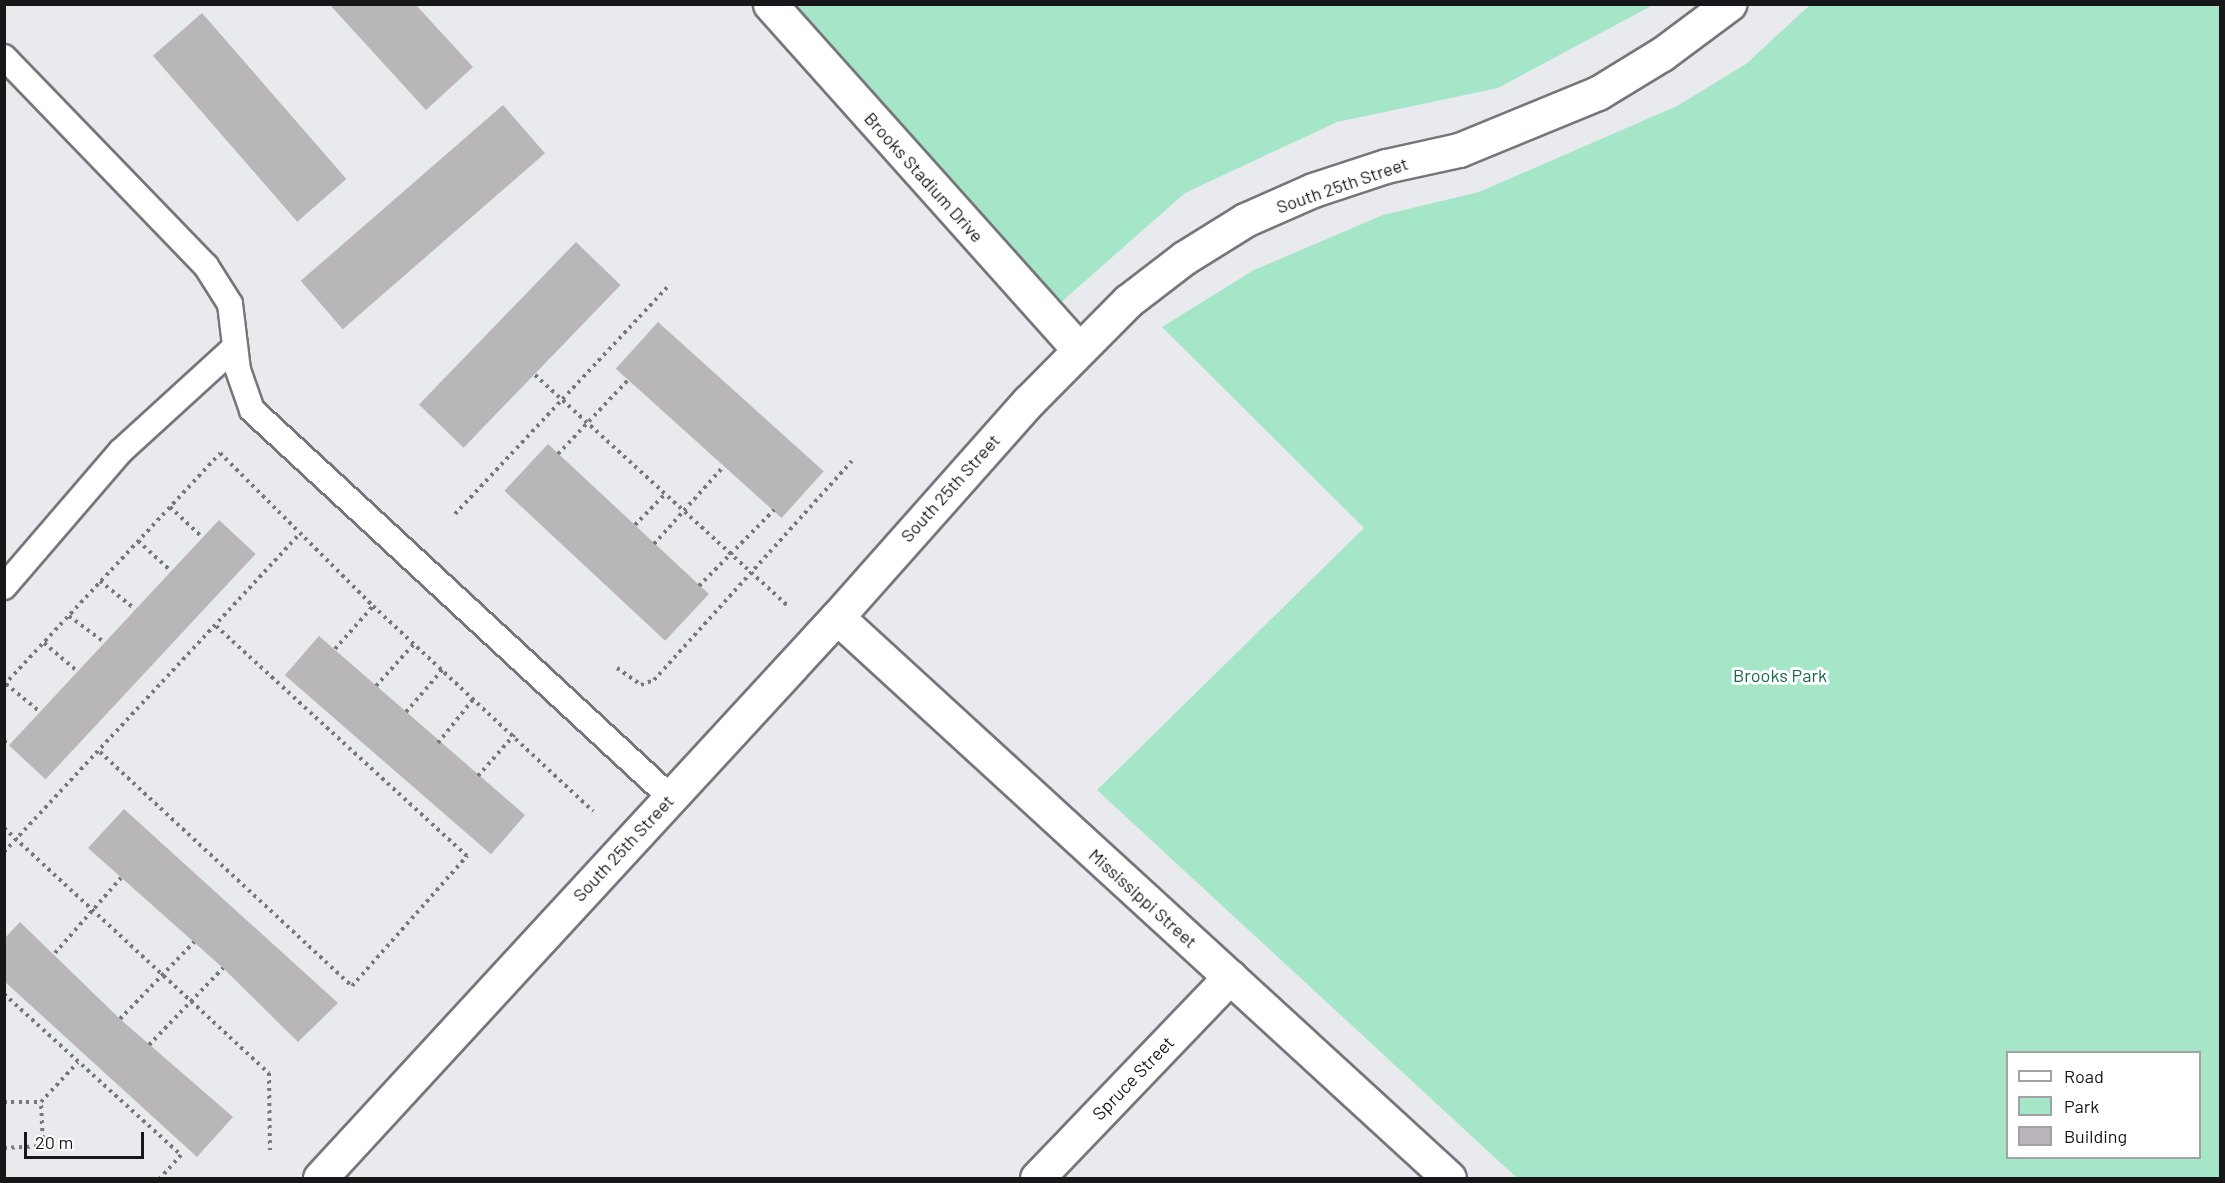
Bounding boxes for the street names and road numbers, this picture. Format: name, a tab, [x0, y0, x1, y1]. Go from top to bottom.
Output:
street label: Brooks Stadium Drive	[860, 108, 988, 246]
street label: South 25th Street	[1273, 152, 1411, 218]
street label: South 25th Street	[896, 430, 1004, 546]
street label: South 25th Street	[568, 790, 678, 906]
street label: Mississippi Street	[1085, 844, 1201, 952]
street label: Spruce Street	[1088, 1032, 1178, 1124]

